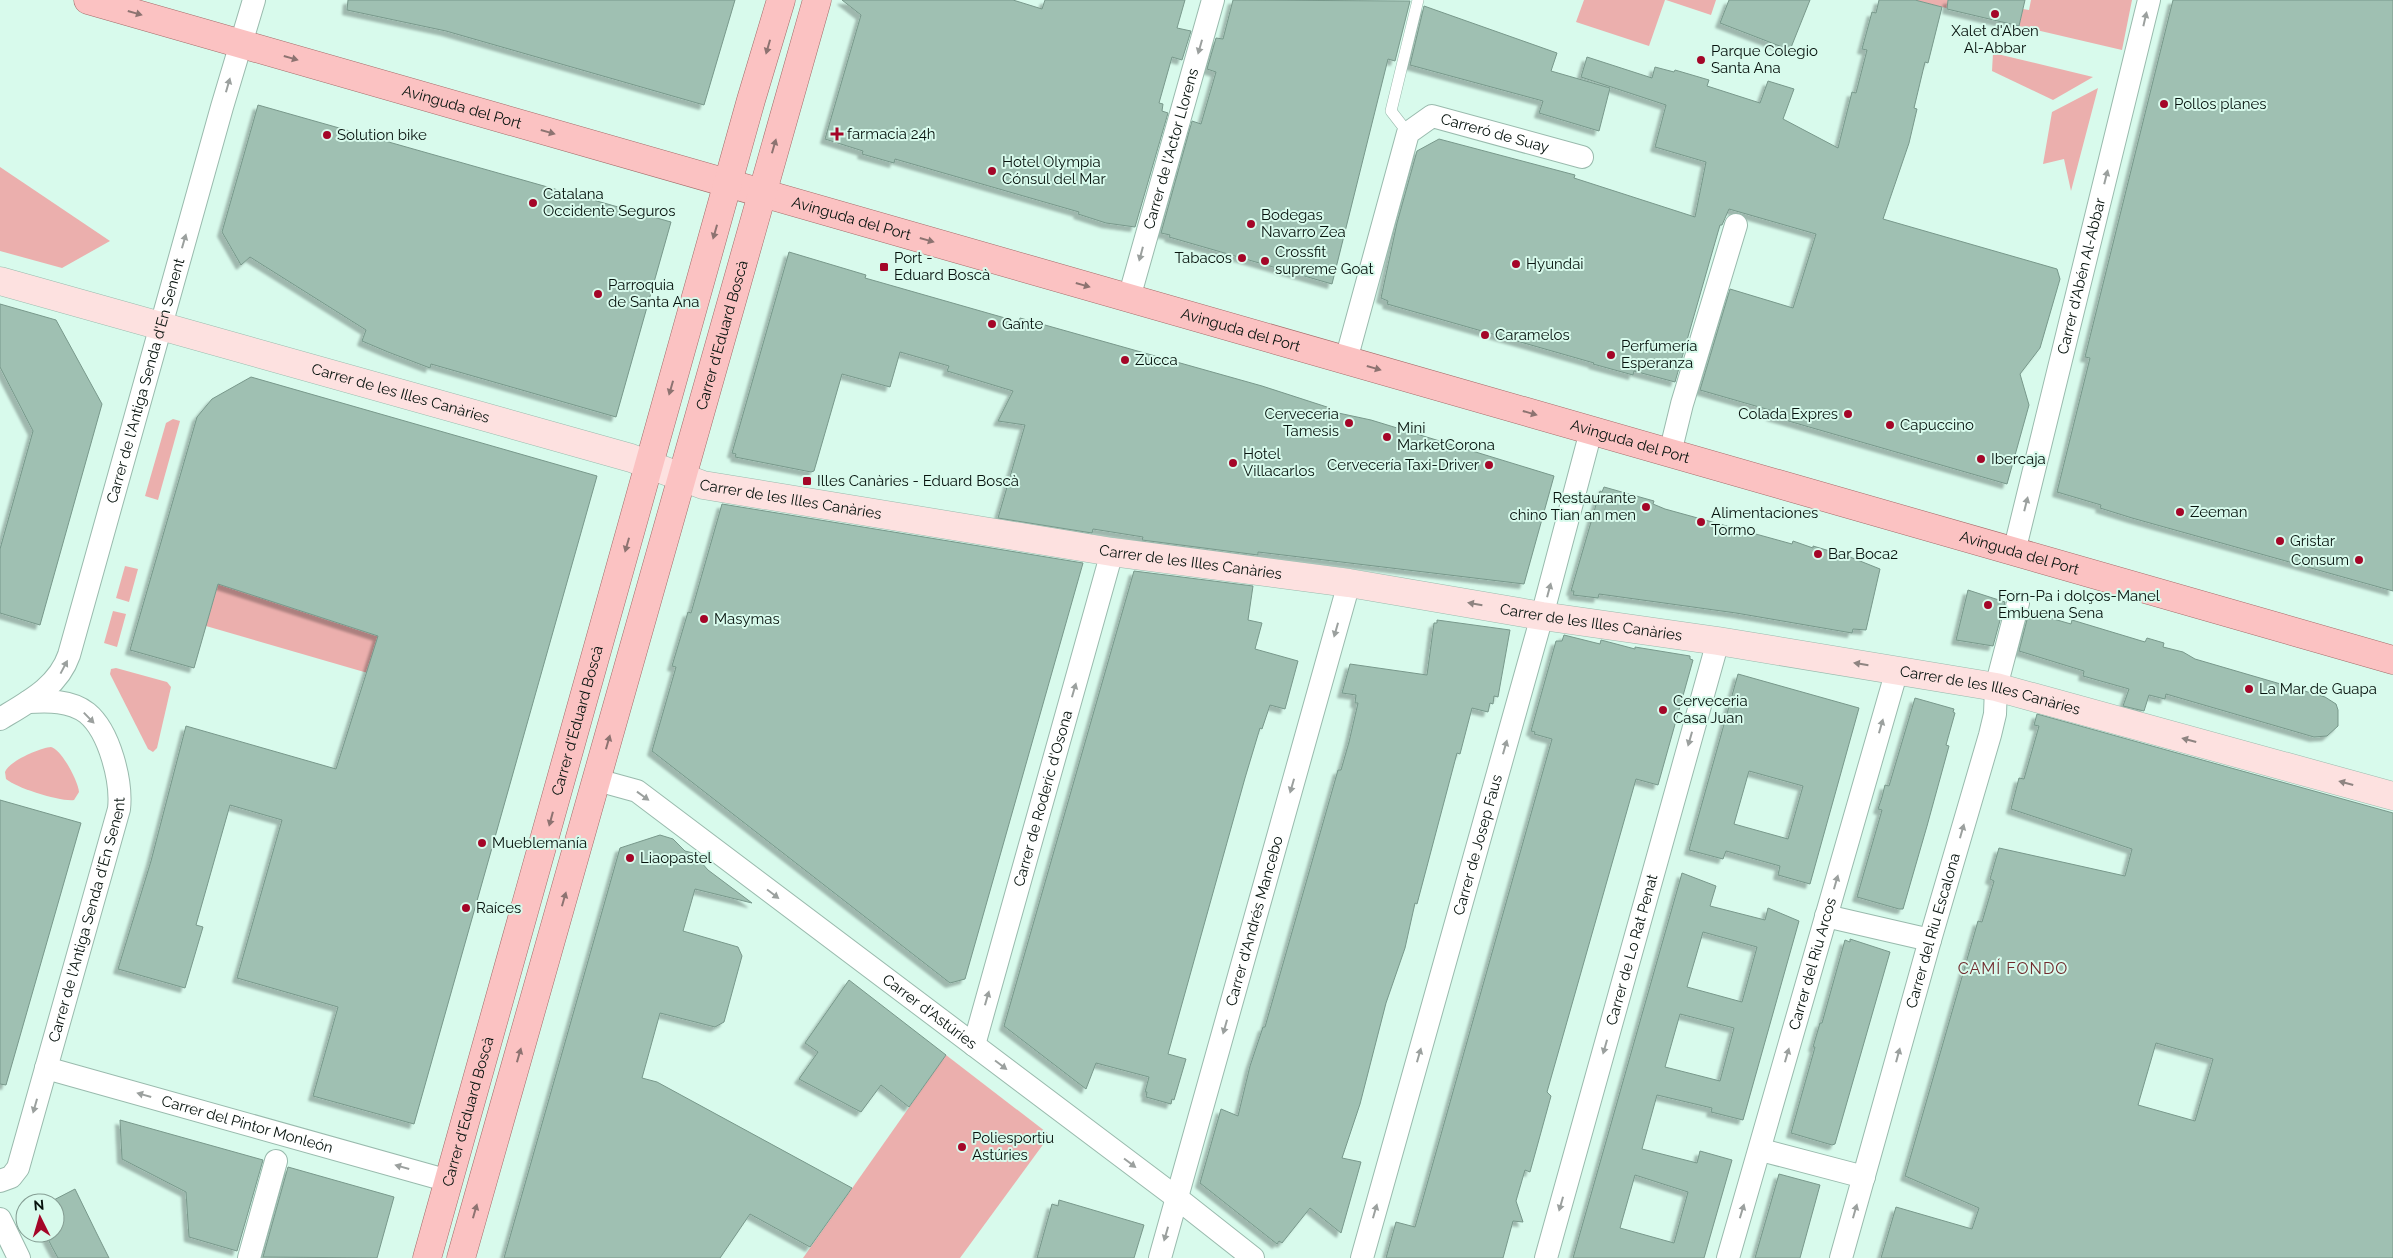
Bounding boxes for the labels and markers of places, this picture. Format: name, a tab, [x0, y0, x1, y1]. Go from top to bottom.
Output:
marker: Xalet d'Aben Al-Abbar	[1989, 8, 2001, 20]
place label: Xalet d'Aben Al-Abbar	[1951, 22, 2039, 57]
place label: Parque Colegio Santa Ana	[1711, 42, 1818, 77]
marker: Parque Colegio Santa Ana	[1695, 54, 1707, 66]
place label: Pollos planes	[2174, 95, 2267, 113]
marker: Pollos planes	[2158, 98, 2170, 110]
place label: farmacia 24h	[847, 125, 936, 143]
place label: Solution bike	[337, 126, 427, 144]
marker: farmacia 24h	[831, 128, 843, 140]
marker: Solution bike	[321, 129, 333, 141]
place label: Hotel Olympia Cónsul del Mar	[1002, 153, 1106, 188]
marker: Hotel Olympia Cónsul del Mar	[986, 165, 998, 177]
place label: Catalana Occidente Seguros	[543, 185, 676, 220]
marker: Catalana Occidente Seguros	[527, 197, 539, 209]
place label: Bodegas Navarro Zea	[1261, 206, 1346, 241]
marker: Bodegas Navarro Zea	[1245, 218, 1257, 230]
place label: Crossfit supreme Goat	[1275, 243, 1373, 278]
place label: Port - Eduard Boscà	[894, 249, 990, 284]
place label: Tabacos	[1174, 249, 1232, 267]
marker: Tabacos	[1236, 252, 1248, 264]
marker: Crossfit supreme Goat	[1259, 255, 1271, 267]
place label: Hyundai	[1526, 255, 1584, 273]
marker: Hyundai	[1510, 258, 1522, 270]
marker: Port - Eduard Boscà	[878, 261, 890, 273]
place label: Parroquia de Santa Ana	[608, 276, 700, 311]
marker: Parroquia de Santa Ana	[592, 288, 604, 300]
place label: Gante	[1002, 315, 1043, 333]
marker: Gante	[986, 318, 998, 330]
place label: Caramelos	[1495, 326, 1570, 344]
marker: Caramelos	[1479, 329, 1491, 341]
place label: Perfumería Esperanza	[1621, 337, 1697, 372]
marker: Perfumería Esperanza	[1605, 349, 1617, 361]
place label: Zucca	[1135, 351, 1178, 369]
marker: Zucca	[1119, 354, 1131, 366]
place label: Cerveceria Tamesis	[1264, 405, 1339, 440]
place label: Colada Expres	[1738, 405, 1838, 423]
marker: Colada Expres	[1842, 408, 1854, 420]
place label: Capuccino	[1900, 416, 1974, 434]
marker: Cerveceria Tamesis	[1343, 417, 1355, 429]
place label: Mini MarketCorona	[1397, 419, 1495, 454]
marker: Capuccino	[1884, 419, 1896, 431]
marker: Mini MarketCorona	[1381, 431, 1393, 443]
place label: Hotel Villacarlos	[1243, 445, 1315, 480]
place label: Ibercaja	[1991, 450, 2046, 468]
marker: Ibercaja	[1975, 453, 1987, 465]
place label: Cervecería Taxi-Driver	[1327, 456, 1480, 474]
marker: Hotel Villacarlos	[1227, 457, 1239, 469]
marker: Cervecería Taxi-Driver	[1483, 459, 1495, 471]
place label: Illes Canàries - Eduard Boscà	[817, 472, 1019, 490]
marker: Illes Canàries - Eduard Boscà	[801, 475, 813, 487]
place label: Restaurante chino Tian an men	[1509, 489, 1636, 524]
marker: Restaurante chino Tian an men	[1640, 501, 1652, 513]
place label: Zeeman	[2190, 503, 2248, 521]
place label: Alimentaciones Tormo	[1711, 504, 1818, 539]
marker: Zeeman	[2174, 506, 2186, 518]
marker: Alimentaciones Tormo	[1695, 516, 1707, 528]
place label: Gristar	[2290, 532, 2336, 550]
marker: Gristar	[2274, 535, 2286, 547]
place label: Bar Boca2	[1828, 545, 1898, 563]
marker: Bar Boca2	[1812, 548, 1824, 560]
place label: Consum	[2291, 551, 2349, 569]
marker: Consum	[2353, 554, 2365, 566]
place label: Forn-Pa i dolços-Manel Embuena Sena	[1998, 587, 2161, 622]
marker: Forn-Pa i dolços-Manel Embuena Sena	[1982, 599, 1994, 611]
place label: Masymas	[714, 610, 780, 628]
marker: Masymas	[698, 613, 710, 625]
place label: La Mar de Guapa	[2259, 680, 2377, 698]
marker: La Mar de Guapa	[2243, 683, 2255, 695]
place label: Cerveceria Casa Juan	[1673, 692, 1748, 727]
marker: Cerveceria Casa Juan	[1657, 704, 1669, 716]
place label: Mueblemanía	[492, 834, 587, 852]
marker: Mueblemanía	[476, 837, 488, 849]
place label: Liaopastel	[640, 849, 712, 867]
marker: Liaopastel	[624, 852, 636, 864]
place label: Raíces	[476, 899, 521, 917]
marker: Raíces	[460, 902, 472, 914]
place label: Poliesportiu Astúries	[972, 1129, 1054, 1164]
marker: Poliesportiu Astúries	[956, 1141, 968, 1153]

